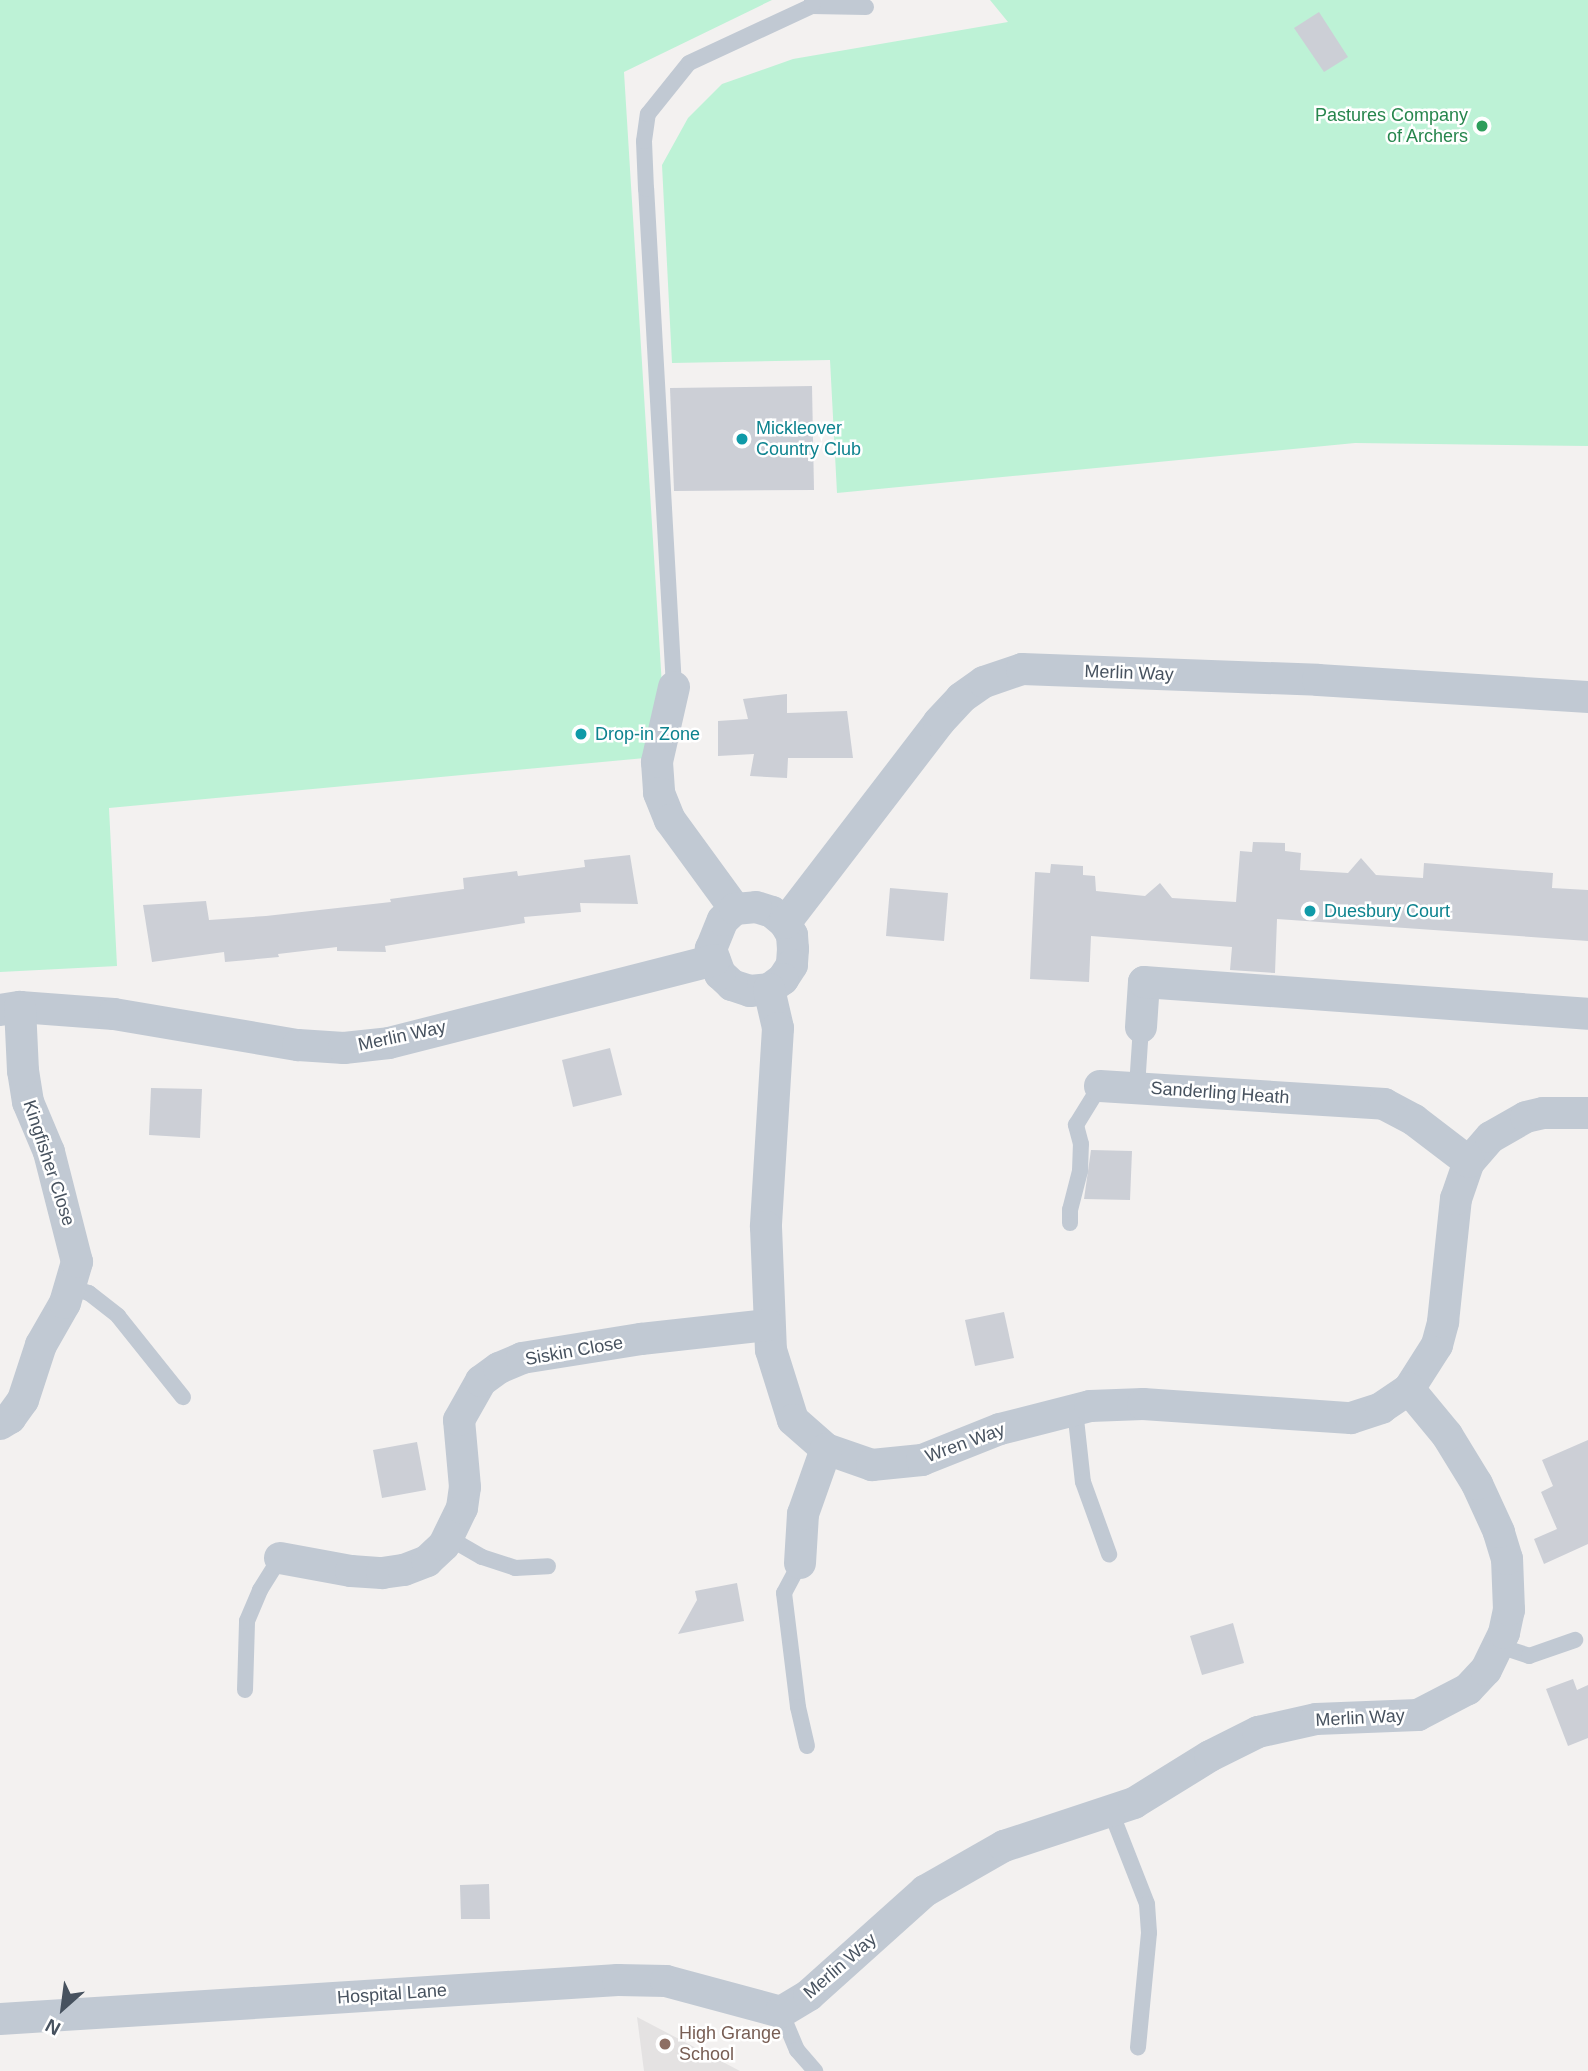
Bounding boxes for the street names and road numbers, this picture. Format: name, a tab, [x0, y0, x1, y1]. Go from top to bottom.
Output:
street label: Merlin Way	[1084, 661, 1174, 685]
street label: Merlin Way	[356, 1016, 448, 1056]
street label: Sanderling Heath	[1150, 1077, 1290, 1109]
street label: Kingfisher Close	[18, 1097, 80, 1229]
street label: Siskin Close	[523, 1332, 625, 1370]
street label: Wren Way	[922, 1419, 1008, 1467]
street label: Merlin Way	[1315, 1705, 1405, 1731]
street label: Merlin Way	[799, 1929, 881, 2003]
street label: Hospital Lane	[336, 1979, 448, 2009]

